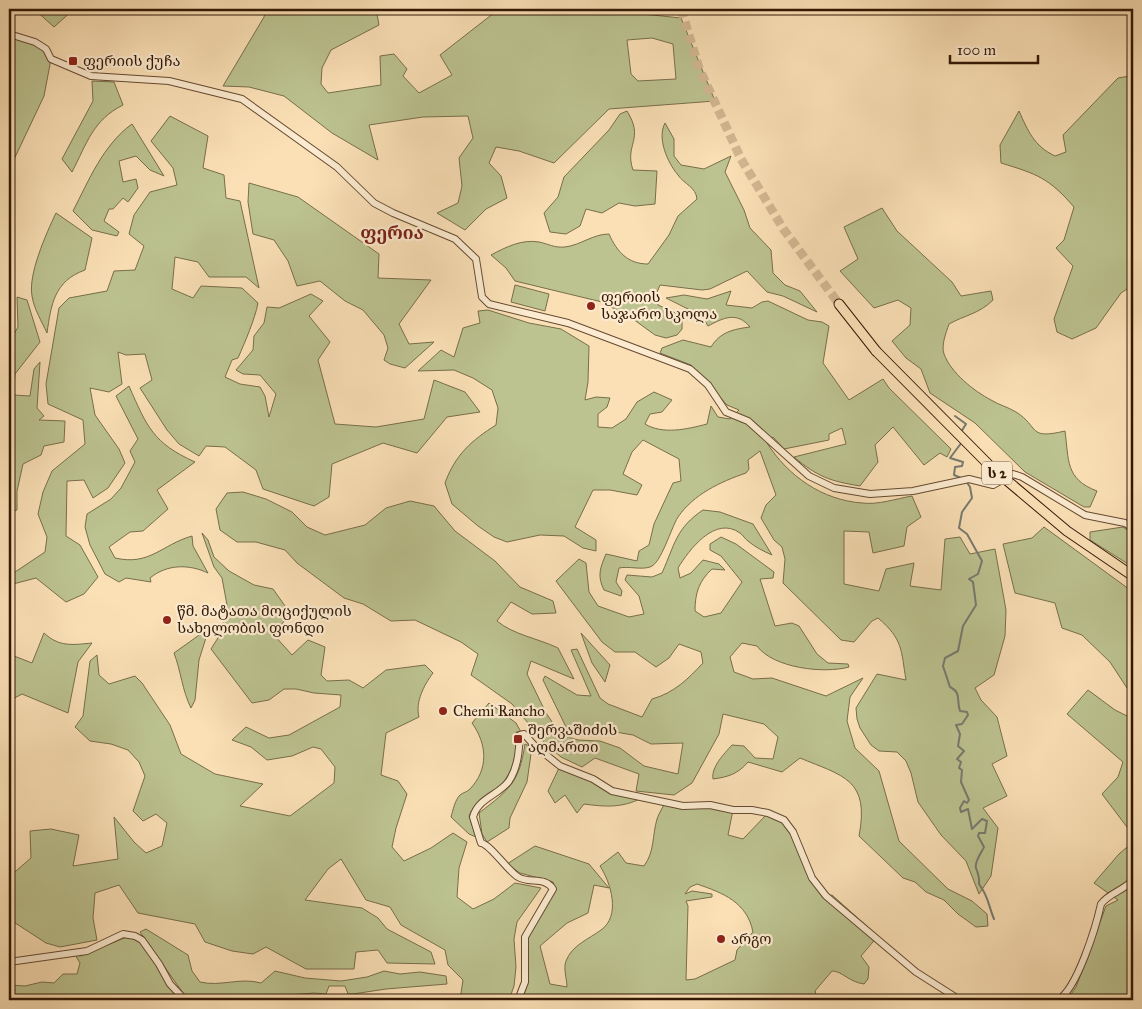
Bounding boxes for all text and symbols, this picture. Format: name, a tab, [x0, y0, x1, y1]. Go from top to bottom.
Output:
scale bar	[950, 32, 1037, 64]
text: 100 m	[957, 41, 997, 59]
place label: ფერიის ქუჩა	[83, 52, 181, 70]
marker: ფერიის ქუჩა	[67, 55, 79, 67]
district label: ფერია	[360, 222, 424, 244]
place label: ფერიის საჯარო სკოლა	[601, 288, 717, 323]
marker: ფერიის საჯარო სკოლა	[585, 300, 597, 312]
road number: ს 2	[982, 462, 1012, 484]
place label: წმ. მატათა მოციქულის სახელობის ფონდი	[177, 602, 352, 637]
marker: წმ. მატათა მოციქულის სახელობის ფონდი	[161, 614, 173, 626]
place label: Chemi Rancho	[453, 702, 545, 720]
marker: Chemi Rancho	[437, 705, 449, 717]
place label: შერვაშიძის აღმართი	[528, 721, 617, 756]
marker: შერვაშიძის აღმართი	[512, 733, 524, 745]
place label: არგო	[731, 930, 771, 948]
marker: არგო	[715, 933, 727, 945]

